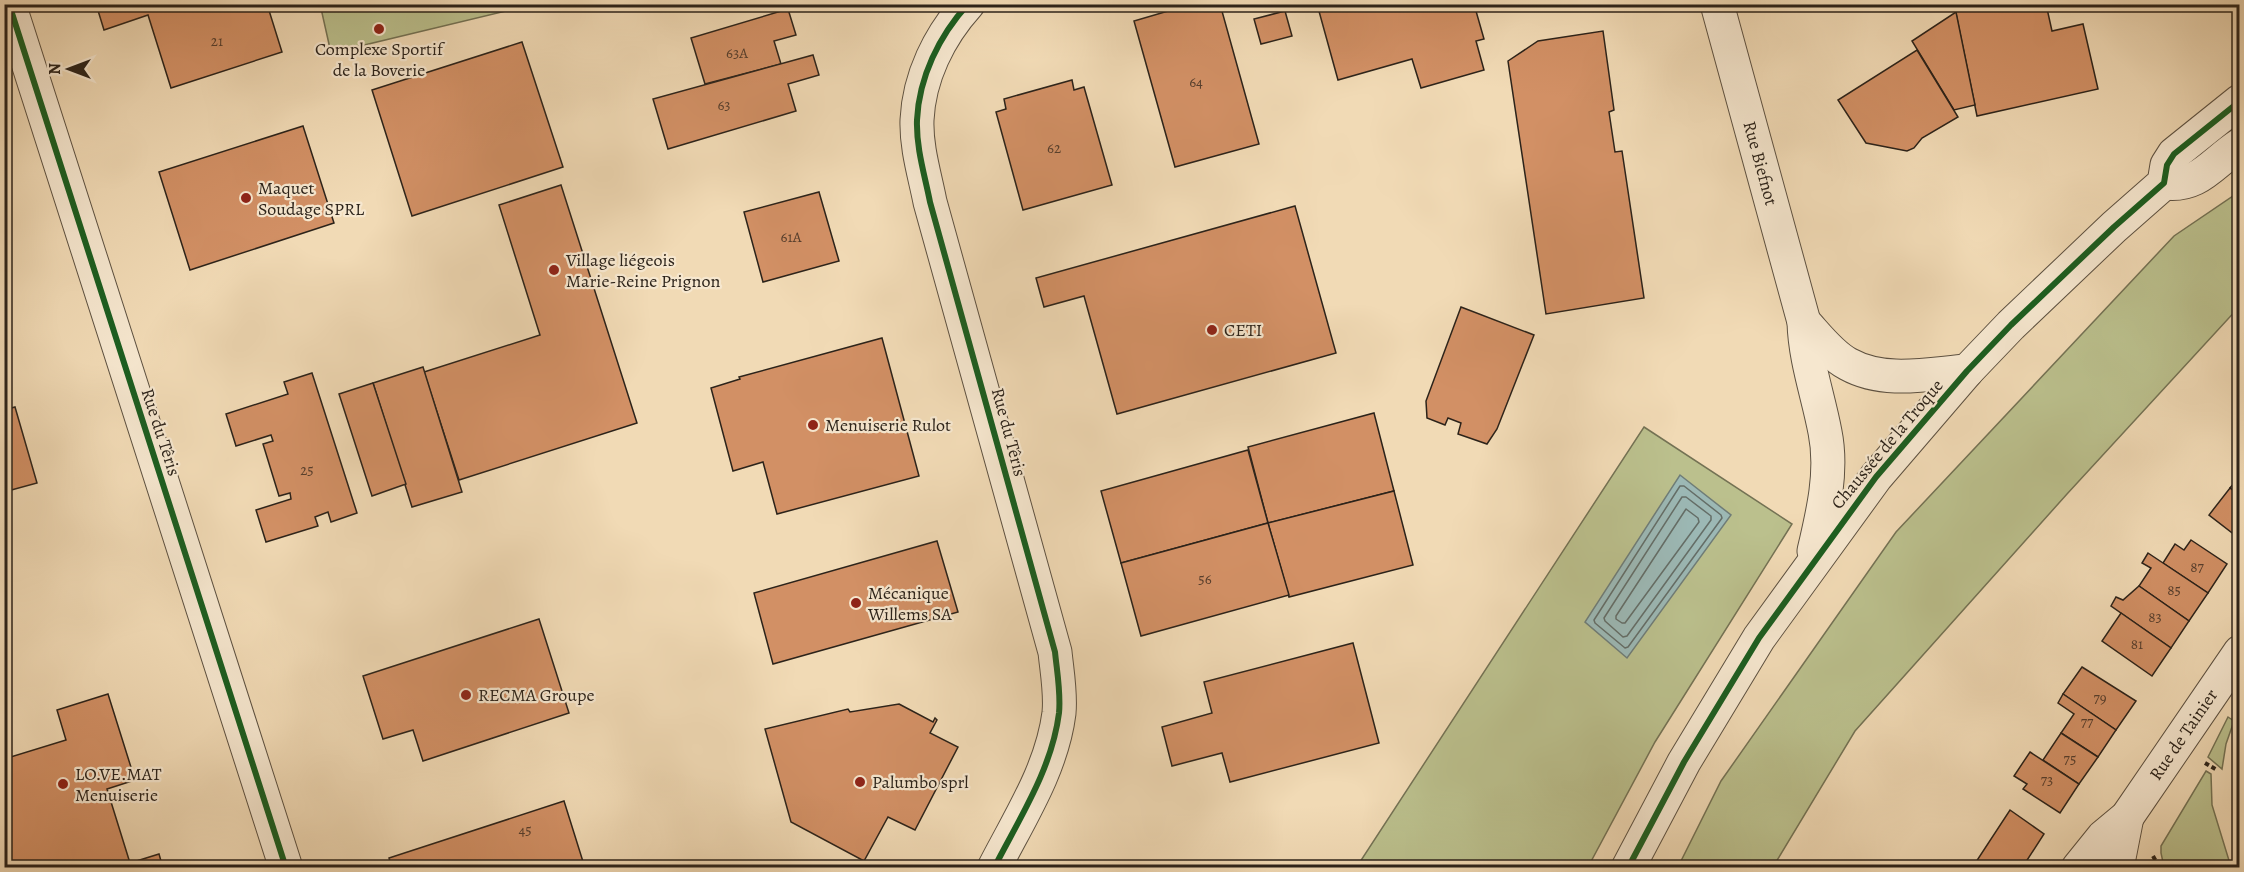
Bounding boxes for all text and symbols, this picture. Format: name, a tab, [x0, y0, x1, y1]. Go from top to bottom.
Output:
marker: Complexe Sportif de la Boverie	[372, 22, 386, 36]
house number: 21	[211, 31, 223, 51]
place label: Complexe Sportif de la Boverie	[315, 37, 446, 82]
north arrow	[39, 39, 99, 99]
house number: 63A	[726, 43, 748, 63]
text: N	[44, 63, 66, 75]
house number: 64	[1189, 72, 1203, 92]
house number: 63	[717, 95, 731, 115]
street label: Rue Biefnot	[1738, 118, 1784, 208]
house number: 62	[1047, 138, 1061, 158]
place label: Maquet Soudage SPRL	[258, 176, 365, 221]
marker: Maquet Soudage SPRL	[239, 191, 253, 205]
house number: 61A	[781, 227, 802, 247]
place label: Village liégeois Marie-Reine Prignon	[565, 248, 720, 293]
marker: Village liégeois Marie-Reine Prignon	[547, 263, 561, 277]
place label: CETI	[1224, 318, 1262, 342]
marker: CETI	[1205, 323, 1219, 337]
street label: Chaussée de la Troque	[1825, 374, 1949, 514]
street label: Rue du Têris	[136, 385, 186, 479]
street label: Rue du Têris	[986, 385, 1032, 479]
place label: Menuiserie Rulot	[825, 413, 951, 437]
marker: Menuiserie Rulot	[806, 418, 820, 432]
house number: 25	[300, 460, 314, 480]
house number: 87	[2190, 557, 2204, 577]
house number: 56	[1198, 569, 1212, 589]
house number: 85	[2167, 580, 2181, 600]
place label: Mécanique Willems SA	[867, 581, 952, 626]
marker: Mécanique Willems SA	[849, 596, 863, 610]
house number: 83	[2148, 607, 2162, 627]
house number: 81	[2131, 634, 2143, 654]
place label: RECMA Groupe	[478, 683, 595, 707]
street label: Rue de Tainier	[2144, 684, 2223, 785]
marker: RECMA Groupe	[459, 688, 473, 702]
house number: 79	[2093, 688, 2107, 708]
house number: 77	[2081, 712, 2094, 732]
house number: 75	[2064, 749, 2076, 769]
place label: LO.VE.MAT Menuiserie	[75, 762, 162, 807]
place label: Palumbo sprl	[872, 770, 969, 794]
house number: 73	[2041, 770, 2053, 790]
marker: Palumbo sprl	[853, 775, 867, 789]
marker: LO.VE.MAT Menuiserie	[56, 777, 70, 791]
house number: 45	[518, 820, 532, 840]

